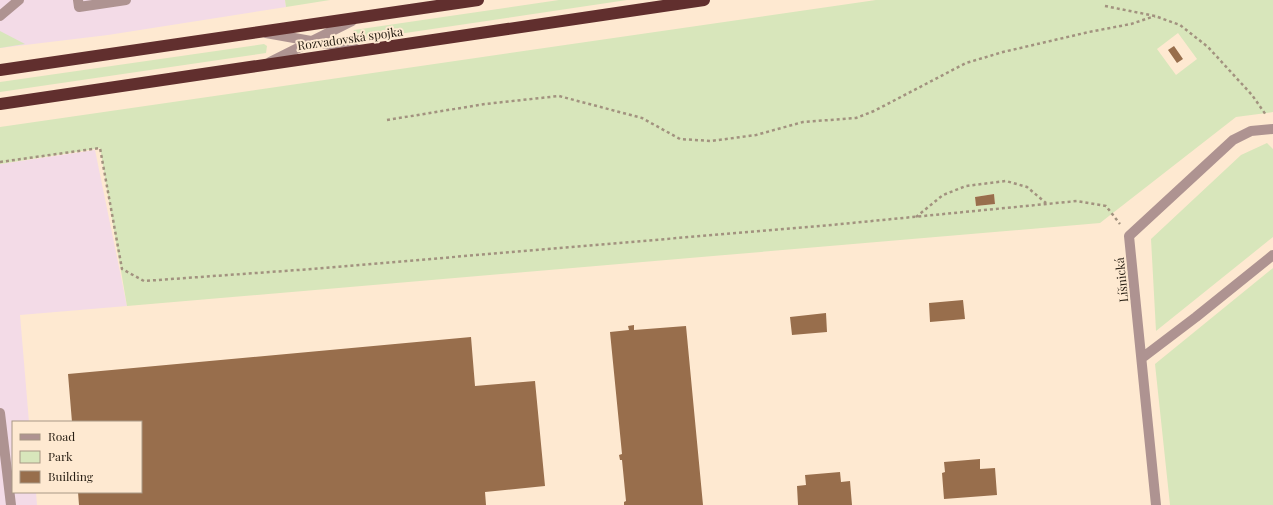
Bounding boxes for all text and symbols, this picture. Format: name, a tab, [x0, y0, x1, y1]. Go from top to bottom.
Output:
street label: Rozvadovská spojka	[296, 23, 404, 53]
street label: Líšnická	[1111, 257, 1131, 303]
legend	[12, 421, 142, 493]
text: Road	[48, 428, 75, 444]
text: Park	[48, 448, 73, 464]
text: Building	[48, 468, 94, 484]

